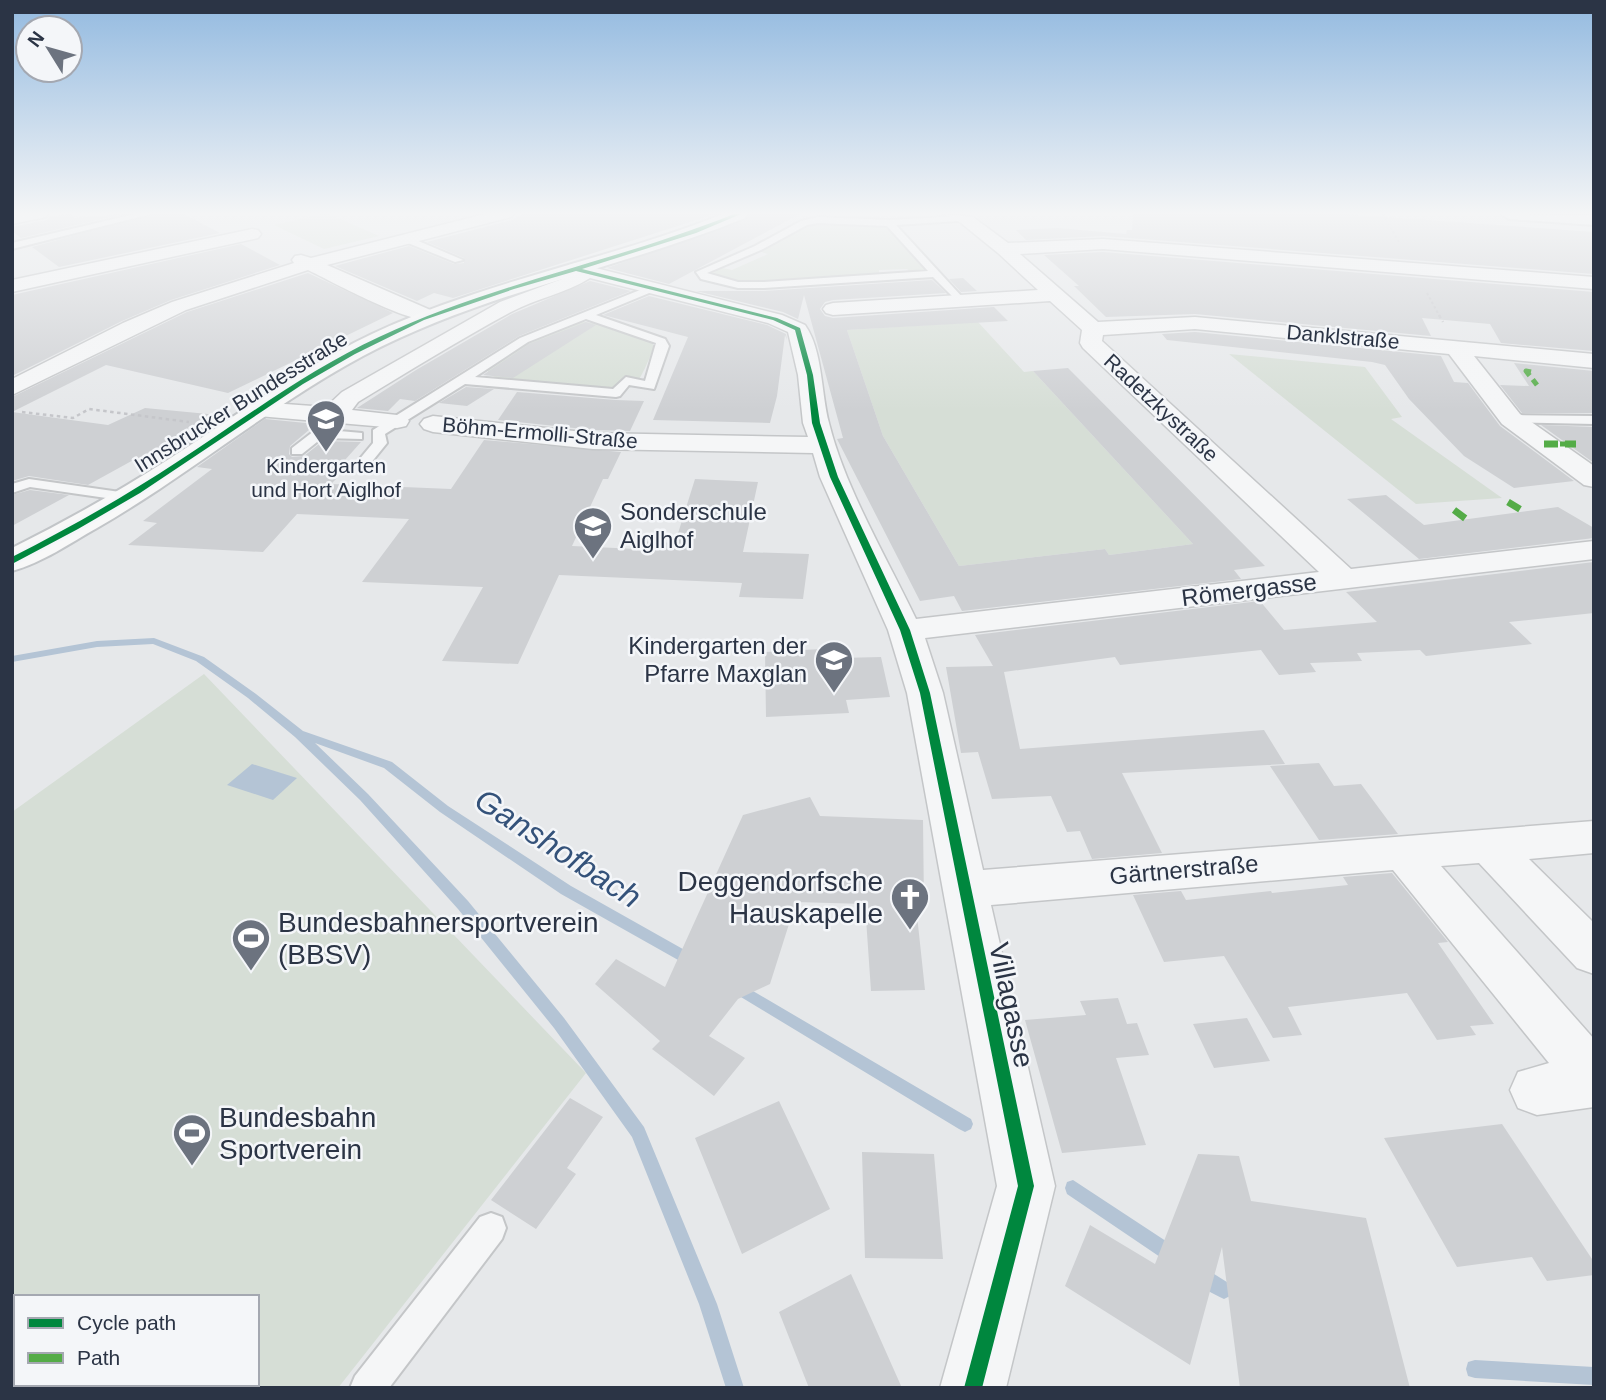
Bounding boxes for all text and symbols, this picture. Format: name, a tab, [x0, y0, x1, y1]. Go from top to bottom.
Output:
north arrow	[14, 14, 84, 84]
text: N	[23, 27, 48, 51]
street label: Danklstraße	[1286, 320, 1400, 353]
street label: Innsbrucker Bundesstraße	[130, 327, 351, 477]
street label: Radetzkystraße	[1100, 349, 1223, 466]
school or university icon: Kindergarten und Hort Aiglhof	[305, 398, 347, 453]
street label: Böhm-Ermolli-Straße	[441, 413, 639, 453]
place label: Kindergarten und Hort Aiglhof	[251, 454, 401, 501]
place label: Sonderschule Aiglhof	[620, 498, 767, 553]
school or university icon: Sonderschule Aiglhof	[572, 505, 614, 560]
street label: Römergasse	[1180, 568, 1318, 611]
place label: Kindergarten der Pfarre Maxglan	[628, 632, 807, 687]
school or university icon: Kindergarten der Pfarre Maxglan	[813, 639, 855, 694]
water label: Ganshofbach	[468, 781, 648, 915]
street label: Gärtnerstraße	[1108, 850, 1260, 889]
place label: Deggendorfsche Hauskapelle	[678, 866, 883, 929]
church icon: Deggendorfsche Hauskapelle	[889, 876, 931, 931]
place label: Bundesbahnersportverein (BBSV)	[278, 907, 599, 970]
sports icon: Bundesbahnersportverein (BBSV)	[230, 917, 272, 972]
street label: Villagasse	[983, 940, 1040, 1071]
place label: Bundesbahn Sportverein	[219, 1102, 376, 1165]
sports icon: Bundesbahn Sportverein	[171, 1112, 213, 1167]
legend	[14, 1295, 259, 1386]
text: Cycle path	[77, 1311, 176, 1334]
text: Path	[77, 1346, 120, 1369]

